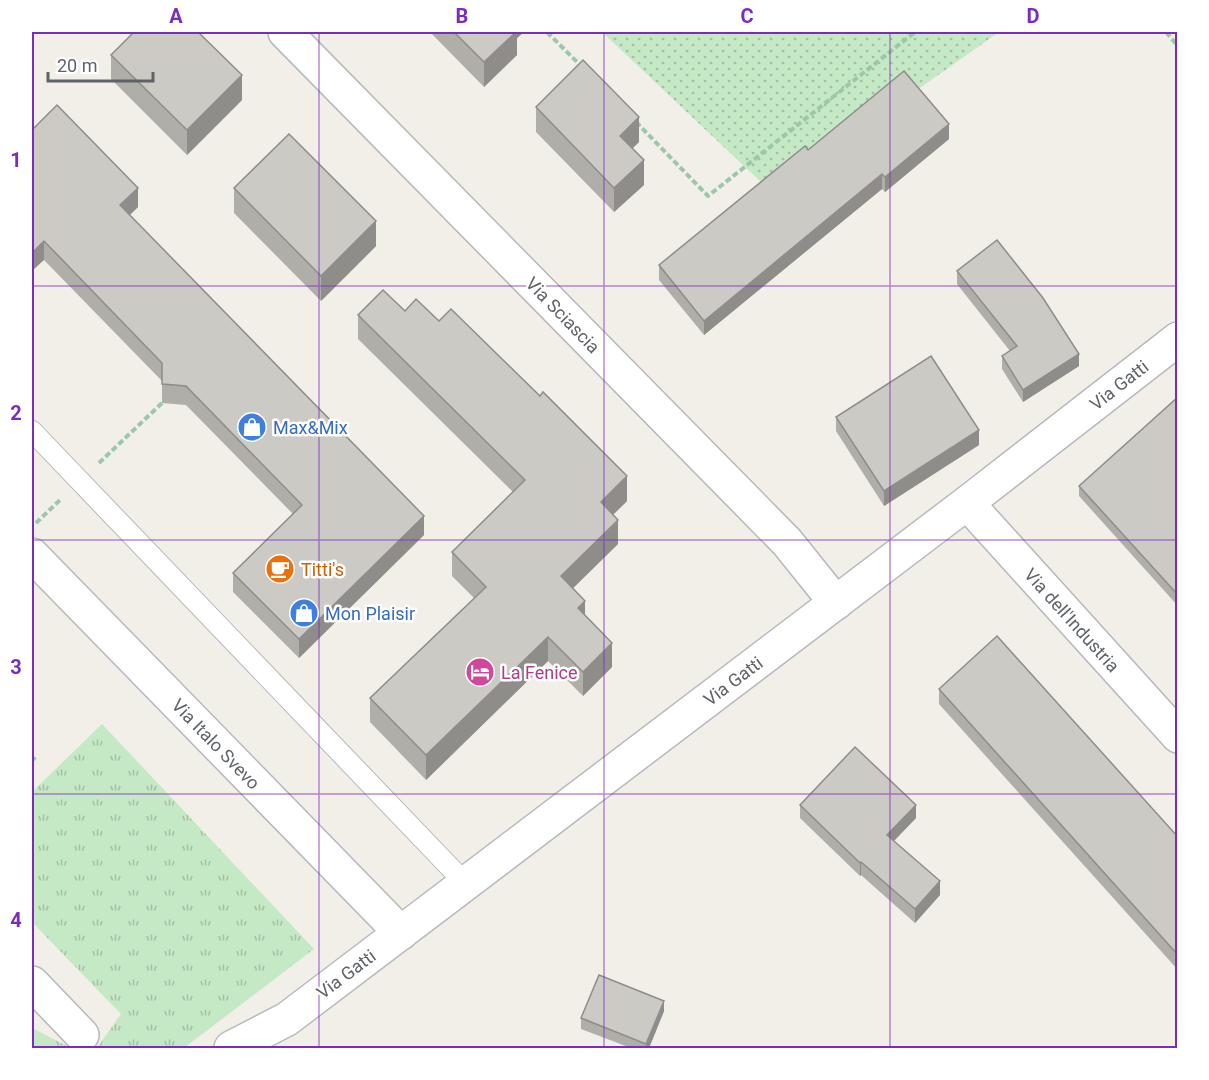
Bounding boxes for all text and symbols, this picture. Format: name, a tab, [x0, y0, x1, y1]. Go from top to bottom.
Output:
text: A	[169, 4, 183, 28]
text: B	[456, 4, 468, 28]
text: C	[740, 4, 754, 28]
text: D	[1027, 4, 1040, 28]
scale bar	[48, 45, 153, 83]
text: 20 m	[57, 55, 97, 76]
text: 1	[10, 148, 22, 172]
street label: Via Sciascia	[522, 273, 604, 357]
street label: Via Gatti	[1086, 356, 1152, 414]
text: 2	[10, 401, 22, 425]
shop icon: Max&Mix	[236, 411, 268, 443]
place label: Max&Mix	[273, 417, 348, 438]
cafe icon: Titti's	[264, 553, 296, 585]
place label: Titti's	[301, 559, 344, 580]
street label: Via dell'Industria	[1020, 564, 1124, 676]
shop icon: Mon Plaisir	[288, 597, 320, 629]
place label: Mon Plaisir	[325, 603, 415, 624]
street label: Via Gatti	[699, 652, 767, 710]
text: 3	[10, 655, 22, 679]
hotel icon: La Fenice	[464, 656, 496, 688]
place label: La Fenice	[501, 662, 578, 683]
street label: Via Italo Svevo	[168, 694, 264, 794]
text: 4	[10, 908, 22, 932]
street label: Via Gatti	[312, 945, 380, 1003]

